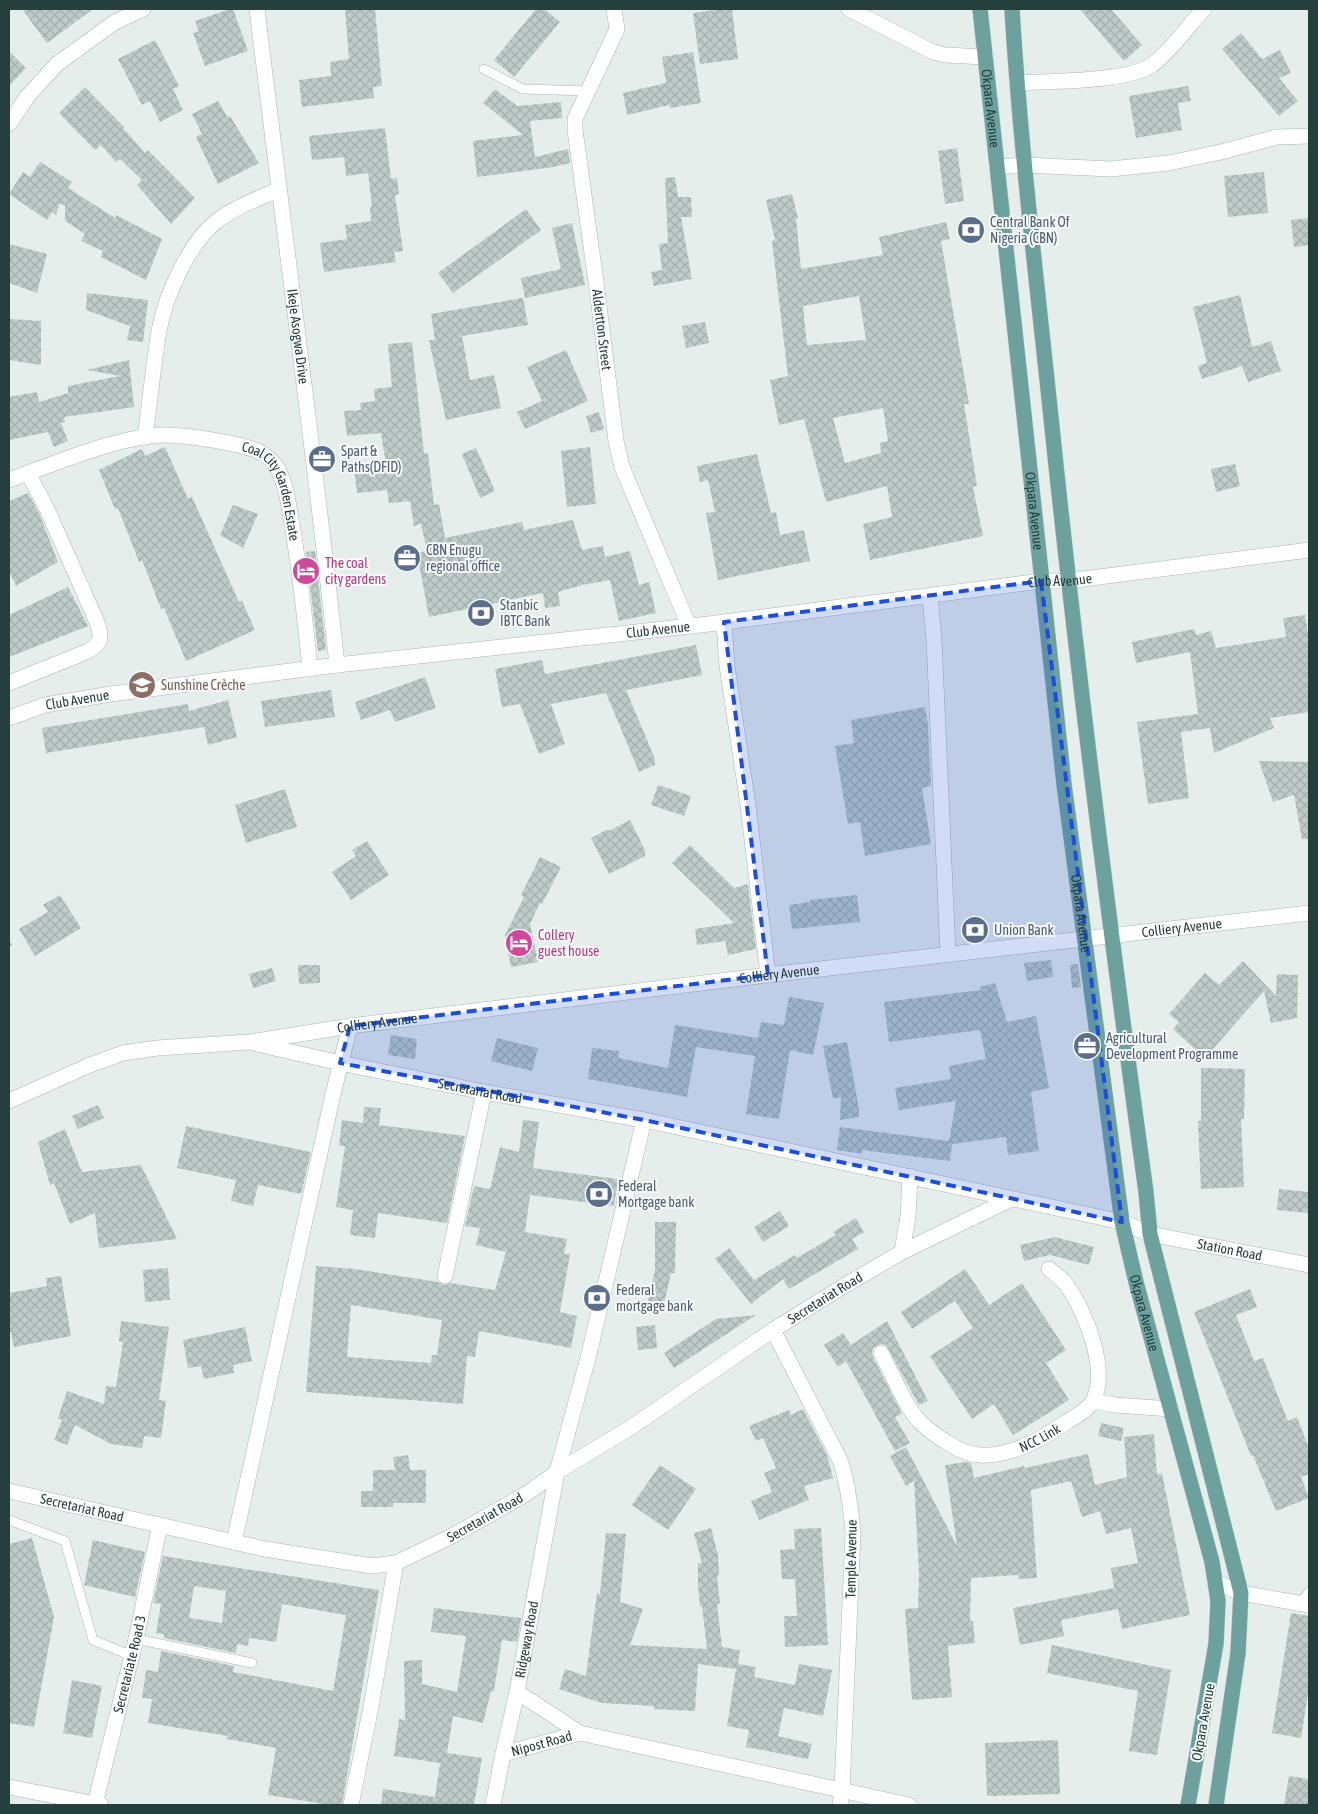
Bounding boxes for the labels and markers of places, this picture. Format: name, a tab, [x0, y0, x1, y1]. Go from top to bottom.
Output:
place label: Central Bank Of Nigeria (CBN)	[990, 214, 1070, 246]
bank icon: Central Bank Of Nigeria (CBN)	[956, 215, 986, 245]
place label: Spart & Paths(DFID)	[341, 443, 401, 475]
office icon: Spart & Paths(DFID)	[307, 444, 337, 474]
place label: CBN Enugu regional office	[426, 542, 500, 574]
office icon: CBN Enugu regional office	[392, 543, 422, 573]
place label: The coal city gardens	[325, 555, 386, 587]
hotel icon: The coal city gardens	[291, 556, 321, 586]
place label: Stanbic IBTC Bank	[500, 597, 550, 629]
bank icon: Stanbic IBTC Bank	[466, 598, 496, 628]
school or university icon: Sunshine Crèche	[127, 670, 157, 700]
place label: Sunshine Crèche	[161, 677, 246, 693]
bank icon: Union Bank	[960, 915, 990, 945]
place label: Union Bank	[994, 922, 1054, 938]
place label: Collery guest house	[538, 927, 599, 959]
hotel icon: Collery guest house	[504, 928, 534, 958]
place label: Agricultural Development Programme	[1106, 1030, 1238, 1062]
office icon: Agricultural Development Programme	[1072, 1031, 1102, 1061]
place label: Federal Mortgage bank	[618, 1178, 694, 1210]
bank icon: Federal Mortgage bank	[584, 1179, 614, 1209]
place label: Federal mortgage bank	[616, 1282, 693, 1314]
bank icon: Federal mortgage bank	[582, 1283, 612, 1313]

